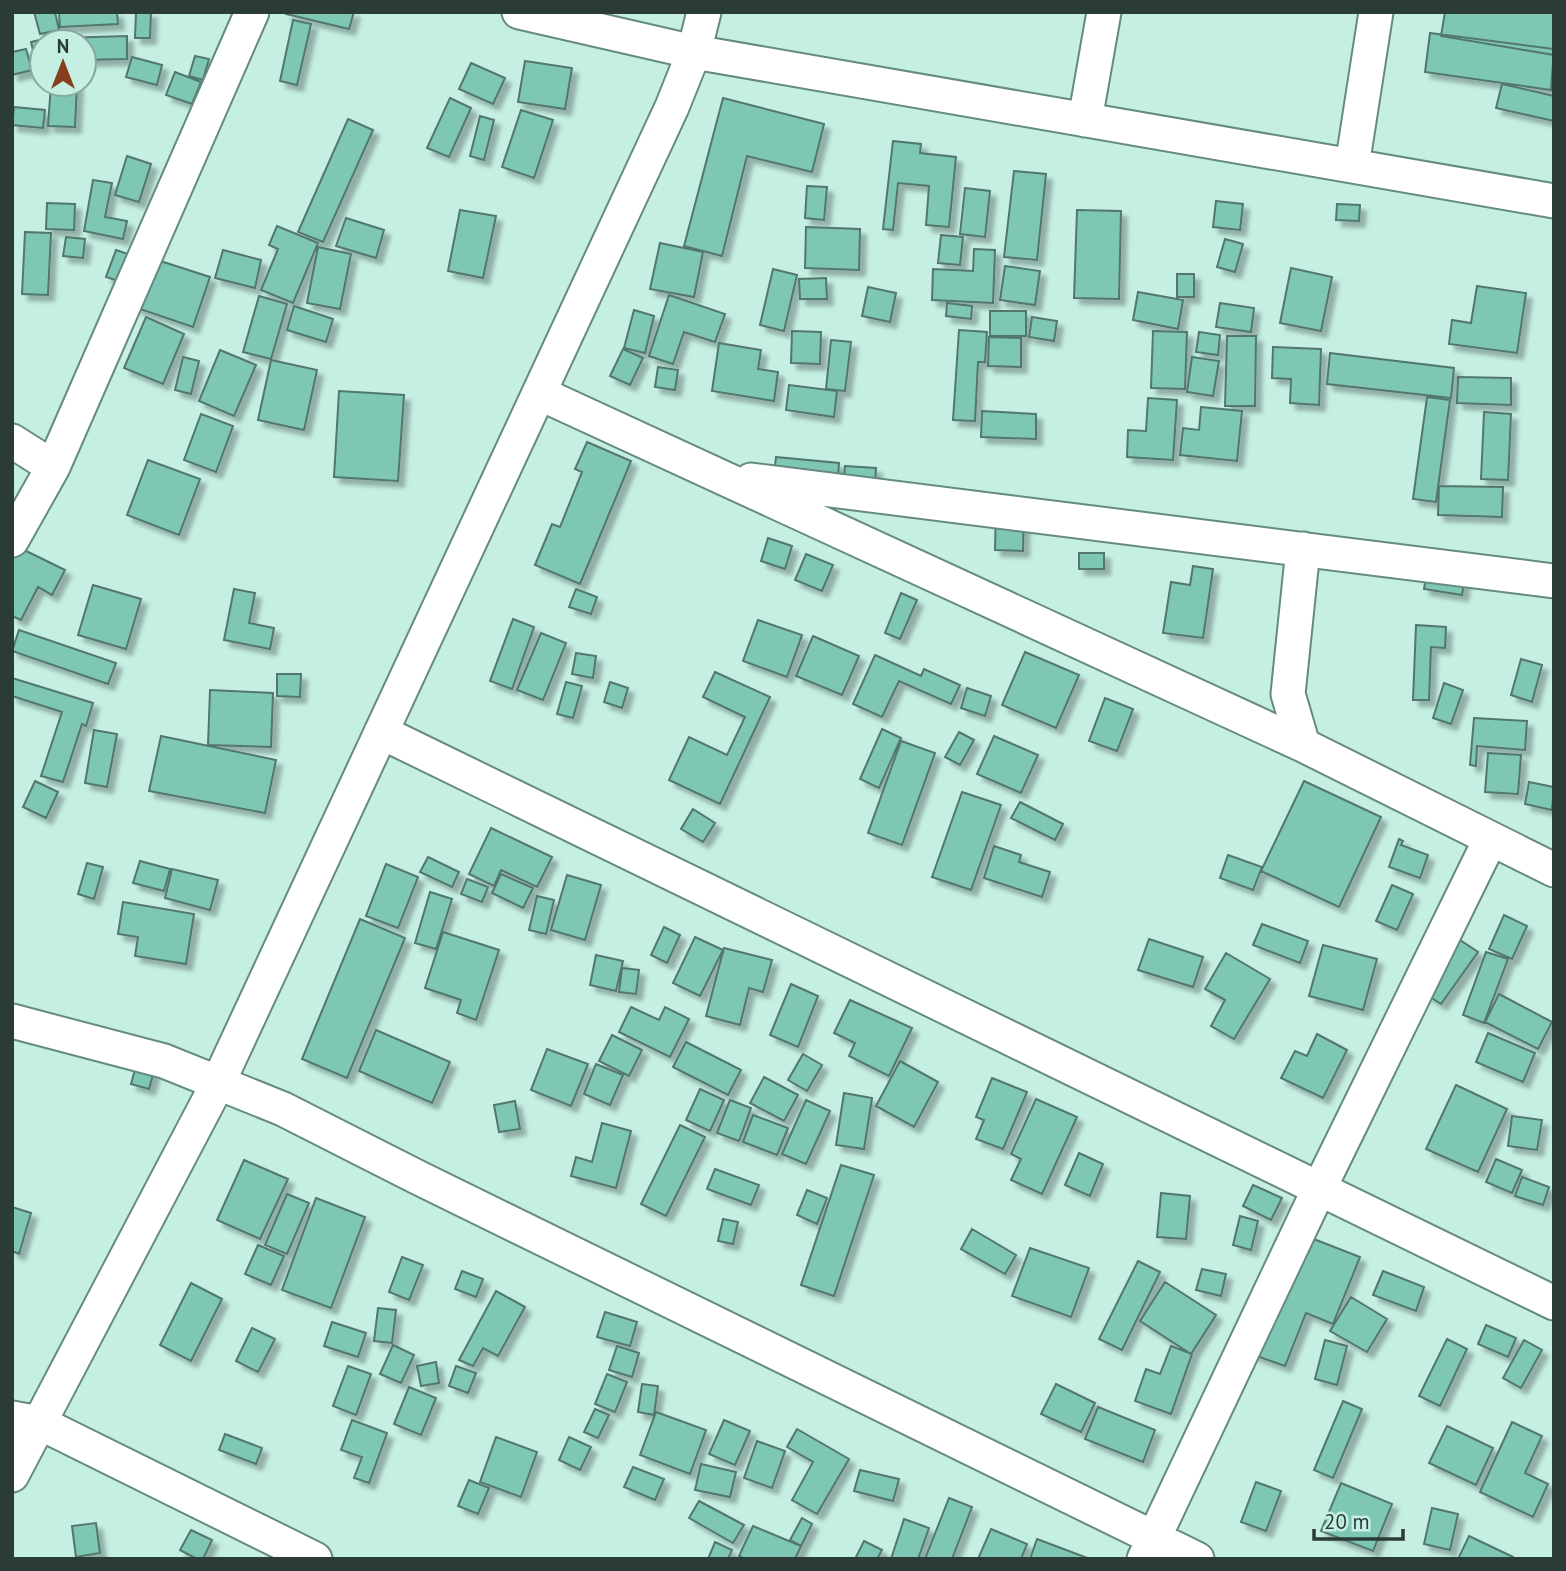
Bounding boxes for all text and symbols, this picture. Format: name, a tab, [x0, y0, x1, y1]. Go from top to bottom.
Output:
north arrow	[28, 28, 98, 98]
text: N	[57, 34, 69, 58]
scale bar	[1314, 1498, 1403, 1542]
text: 20 m	[1324, 1508, 1370, 1535]

